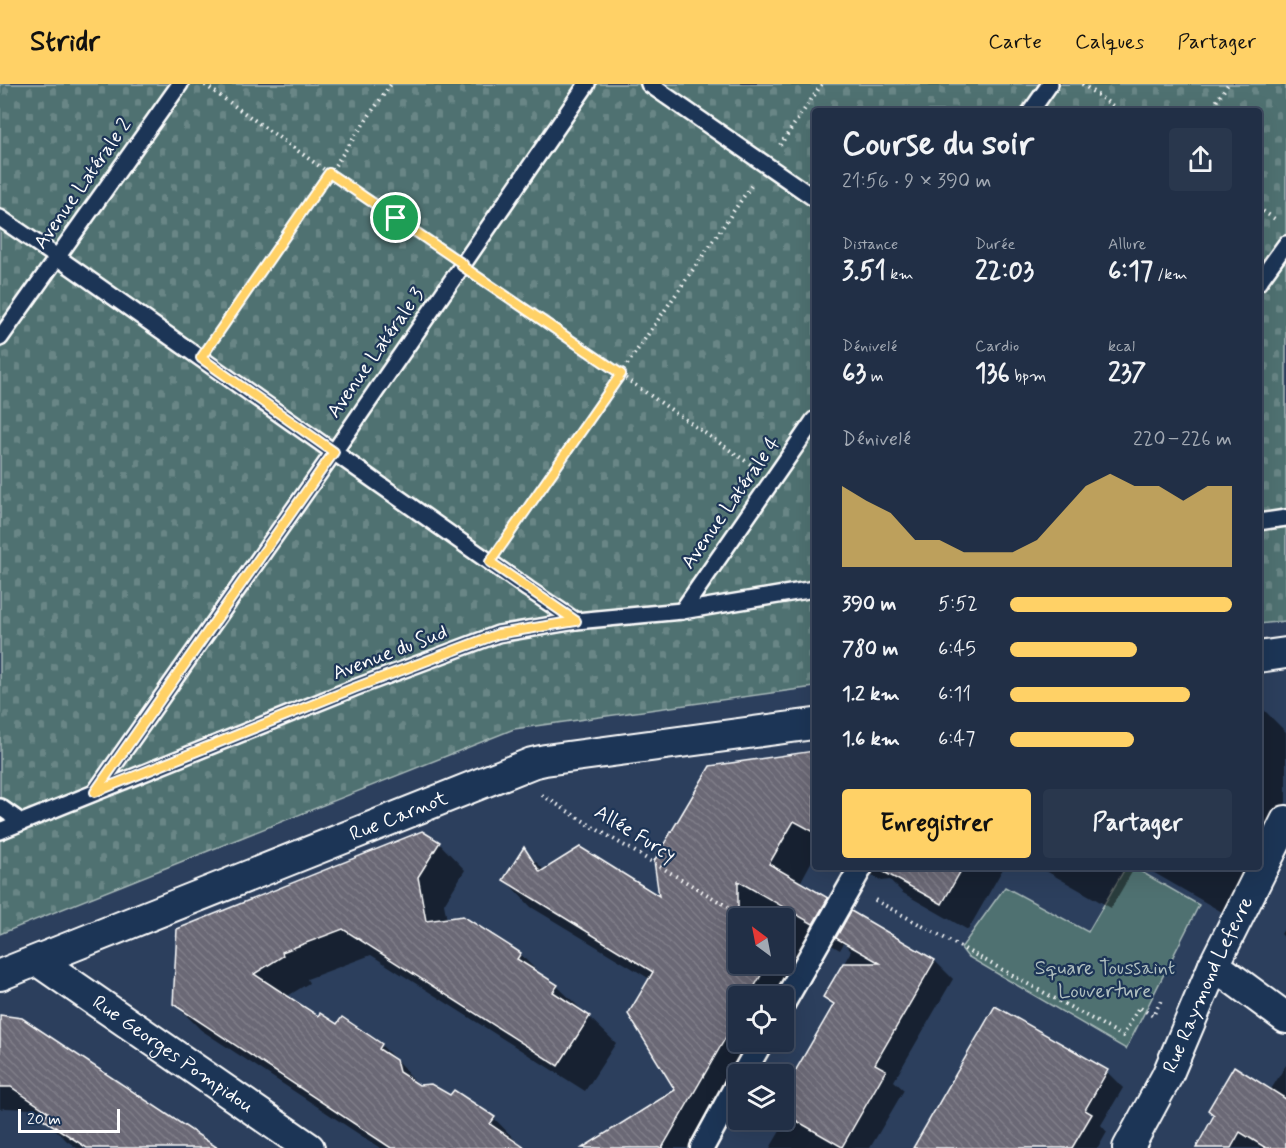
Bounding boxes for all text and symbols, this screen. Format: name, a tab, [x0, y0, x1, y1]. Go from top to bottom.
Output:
text: Stridr	[30, 24, 100, 61]
text: Carte	[988, 28, 1042, 56]
text: Calques	[1075, 28, 1144, 56]
text: Partager	[1177, 28, 1256, 56]
street label: Avenue Latérale 2	[28, 113, 138, 255]
text: Course du soir	[842, 123, 1034, 167]
button: share	[1169, 128, 1232, 191]
text: 21:56 · 9 × 390 m	[842, 168, 991, 195]
pin	[370, 192, 421, 243]
icon: arrive	[379, 201, 412, 234]
text: Distance	[842, 234, 898, 255]
text: Durée	[975, 234, 1015, 255]
text: Allure	[1108, 234, 1146, 255]
text: 3.51	[842, 255, 886, 289]
text: 22:03	[975, 255, 1034, 289]
text: 6:17	[1108, 255, 1153, 289]
text: km	[886, 264, 914, 285]
text: /km	[1153, 264, 1188, 285]
street label: Avenue Latérale 3	[321, 282, 431, 424]
text: Dénivelé	[842, 336, 897, 357]
text: Cardio	[975, 336, 1019, 357]
text: kcal	[1108, 336, 1135, 357]
text: 63	[842, 357, 866, 391]
text: 136	[975, 357, 1010, 391]
text: 237	[1108, 357, 1146, 391]
text: m	[866, 366, 883, 387]
text: bpm	[1010, 366, 1046, 387]
text: Dénivelé	[842, 426, 911, 453]
text: 220–226 m	[1133, 426, 1232, 453]
street label: Avenue Latérale 4	[675, 431, 787, 575]
text: 390 m	[842, 591, 896, 618]
text: 5:52	[938, 591, 978, 618]
street label: Avenue du Sud	[329, 619, 451, 687]
text: 780 m	[842, 636, 898, 663]
text: 6:45	[938, 636, 976, 663]
text: 1.2 km	[842, 681, 899, 708]
text: 6:11	[938, 681, 971, 708]
text: 1.6 km	[842, 726, 900, 753]
text: 6:47	[938, 726, 975, 753]
street label: Rue Carnot	[346, 784, 452, 848]
button: Enregistrer	[842, 789, 1031, 858]
button: Partager	[1043, 789, 1232, 858]
street label: Allée Furcy	[589, 799, 681, 869]
street label: Rue Raymond Lefevre	[1156, 892, 1260, 1077]
north arrow	[728, 908, 794, 974]
map controls	[728, 908, 794, 1130]
park label: Square Toussaint Louverture	[1035, 955, 1175, 1005]
button: locate	[728, 986, 794, 1052]
street label: Rue Georges Pompidou	[87, 989, 259, 1119]
button: layers	[728, 1064, 794, 1130]
scale bar	[18, 1106, 120, 1134]
text: 20 m	[27, 1109, 61, 1130]

